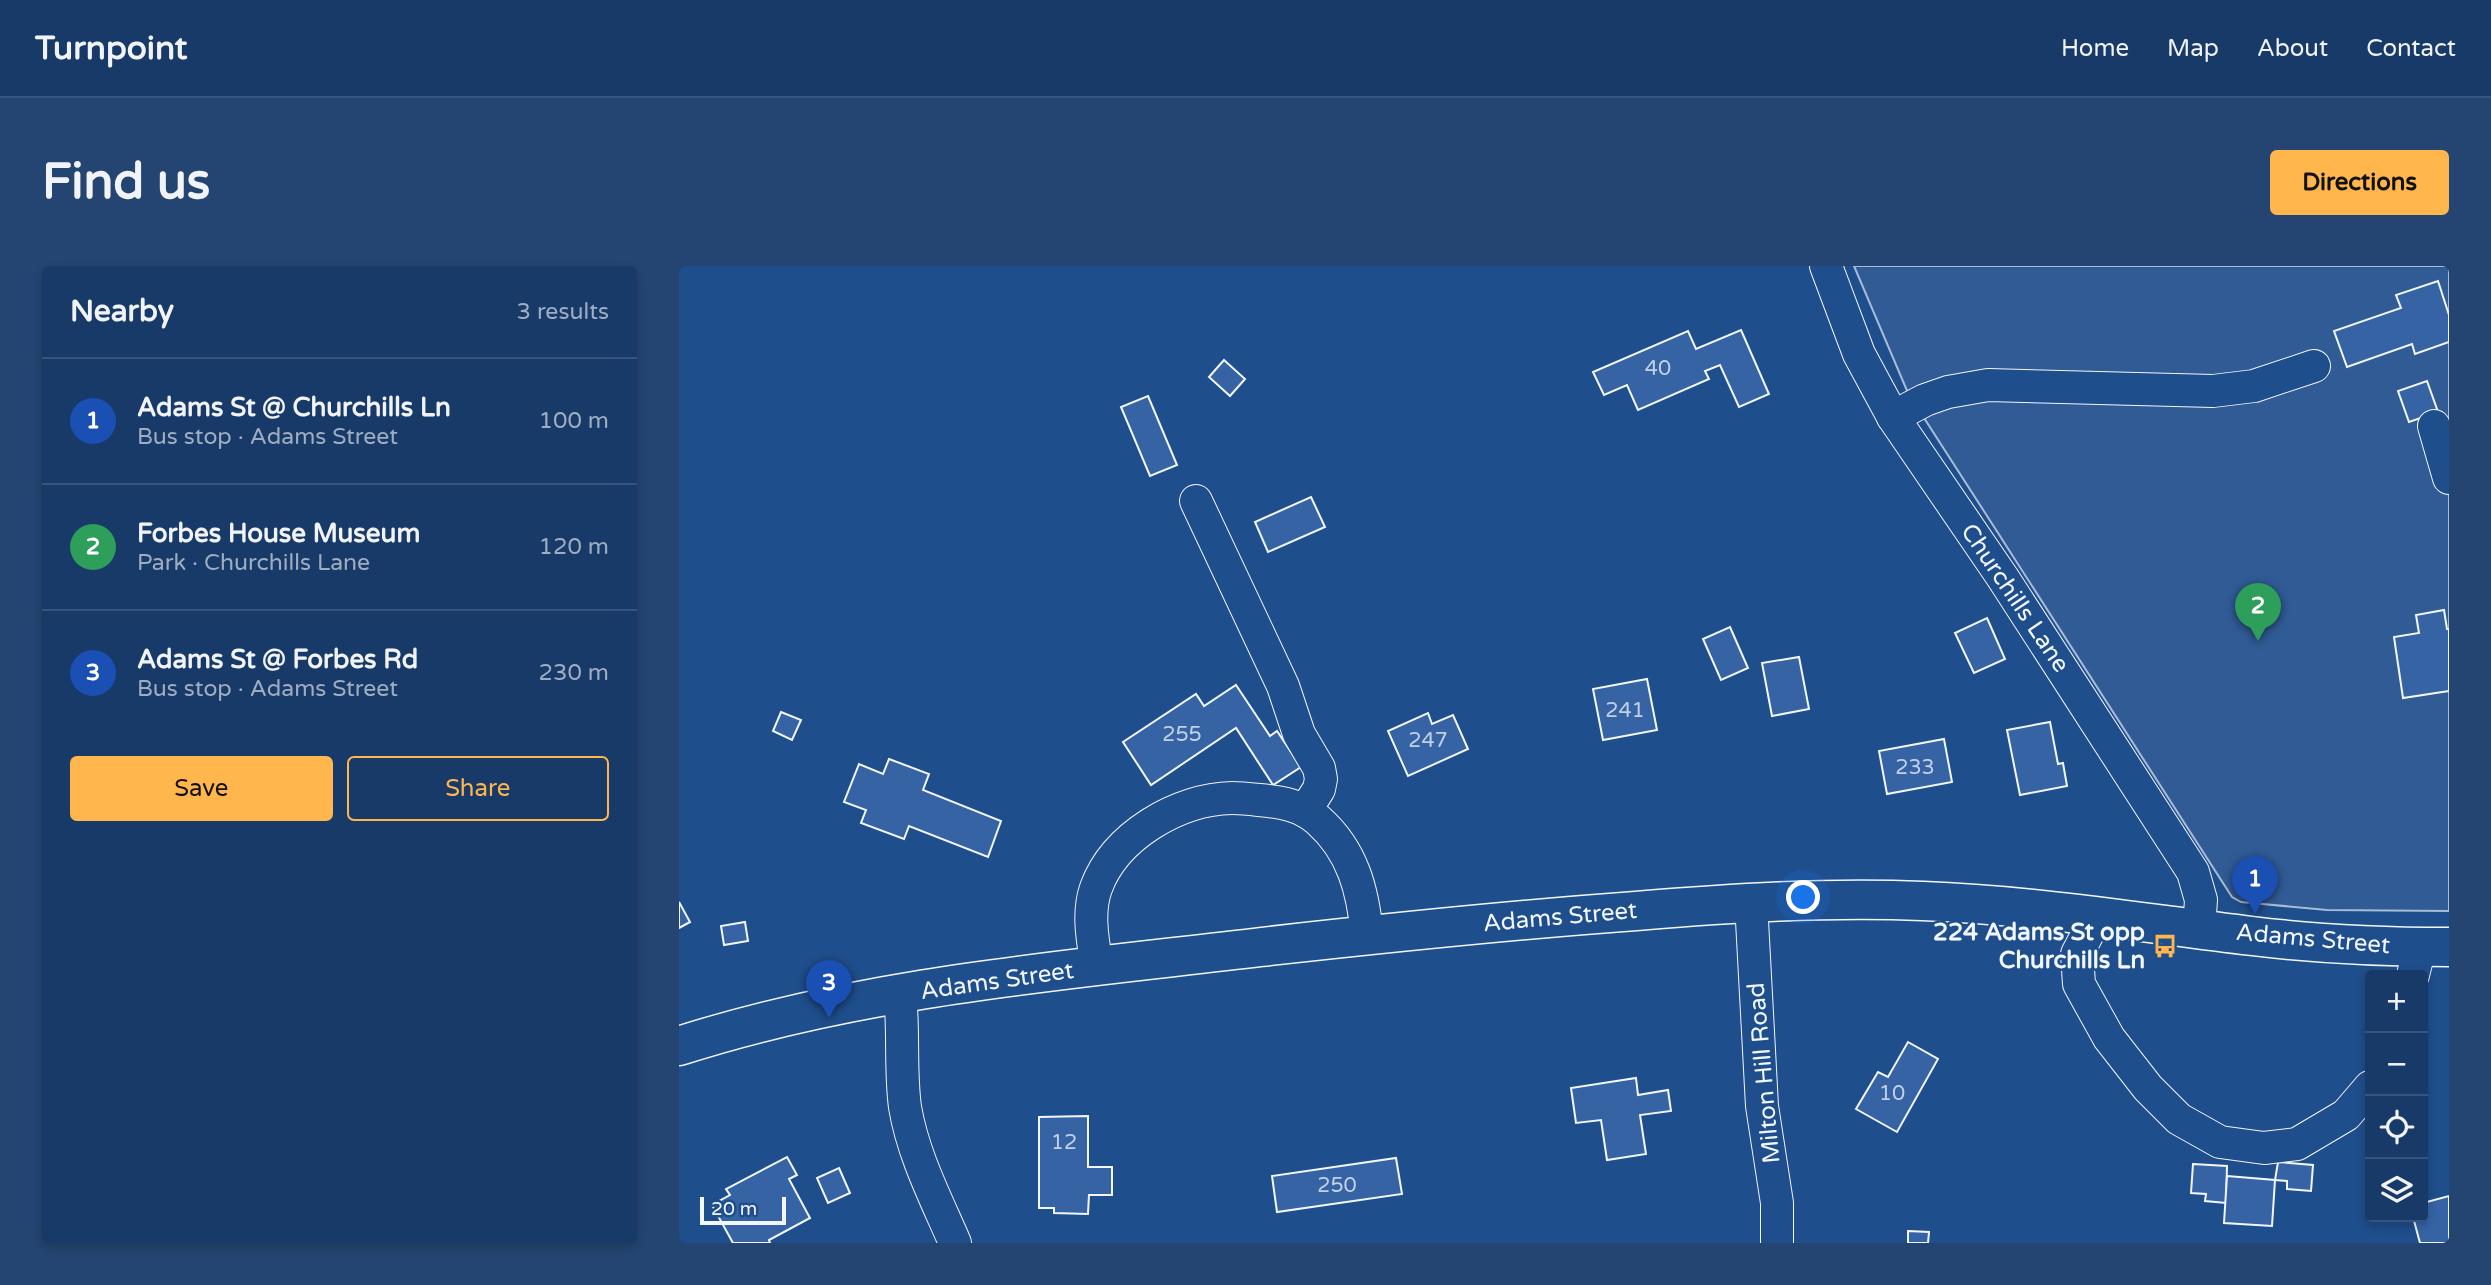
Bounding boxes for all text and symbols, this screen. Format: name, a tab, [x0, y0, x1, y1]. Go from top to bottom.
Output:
text: Turnpoint	[35, 29, 187, 68]
text: Home	[2061, 34, 2129, 63]
text: Map	[2167, 34, 2219, 63]
text: About	[2257, 34, 2328, 63]
text: Contact	[2366, 34, 2456, 63]
button: Directions	[2270, 150, 2449, 215]
text: Find us	[42, 153, 210, 212]
text: Nearby	[70, 293, 174, 330]
text: 3 results	[516, 298, 609, 326]
house number: 40	[1645, 356, 1671, 381]
text: Adams St @ Churchills Ln	[137, 392, 451, 423]
text: 1	[86, 407, 100, 435]
text: 100 m	[539, 407, 609, 435]
text: Bus stop · Adams Street	[137, 423, 398, 451]
text: Forbes House Museum	[137, 518, 420, 549]
street label: Churchills Lane	[1955, 518, 2075, 678]
text: 2	[86, 533, 100, 561]
text: 120 m	[539, 533, 609, 561]
text: Park · Churchills Lane	[137, 549, 370, 577]
pin: 2	[2235, 583, 2281, 641]
text: Adams St @ Forbes Rd	[137, 644, 418, 675]
text: 3	[86, 659, 100, 687]
text: 230 m	[539, 659, 609, 687]
text: Bus stop · Adams Street	[137, 675, 398, 703]
house number: 241	[1605, 698, 1645, 723]
house number: 255	[1162, 722, 1202, 747]
house number: 247	[1408, 728, 1448, 753]
house number: 233	[1895, 755, 1935, 780]
button: Save	[70, 756, 333, 821]
button: Share	[347, 756, 609, 821]
pin: 1	[2232, 856, 2278, 914]
your location	[1786, 880, 1820, 914]
street label: Adams Street	[1482, 896, 1638, 938]
place label: 224 Adams St opp Churchills Ln	[1933, 918, 2145, 975]
street label: Adams Street	[2235, 918, 2391, 960]
bus stop icon: 224 Adams St opp Churchills Ln	[2151, 932, 2179, 960]
street label: Adams Street	[918, 956, 1076, 1006]
pin: 3	[806, 960, 852, 1018]
map controls	[2365, 970, 2428, 1222]
button: +	[2365, 970, 2428, 1033]
street label: Milton Hill Road	[1742, 981, 1786, 1165]
button: −	[2365, 1033, 2428, 1096]
house number: 10	[1879, 1081, 1905, 1106]
button: locate	[2365, 1096, 2428, 1159]
house number: 12	[1051, 1130, 1077, 1155]
button: layers	[2365, 1159, 2428, 1222]
house number: 250	[1317, 1173, 1357, 1198]
scale bar	[700, 1194, 786, 1226]
text: 20 m	[711, 1198, 757, 1220]

